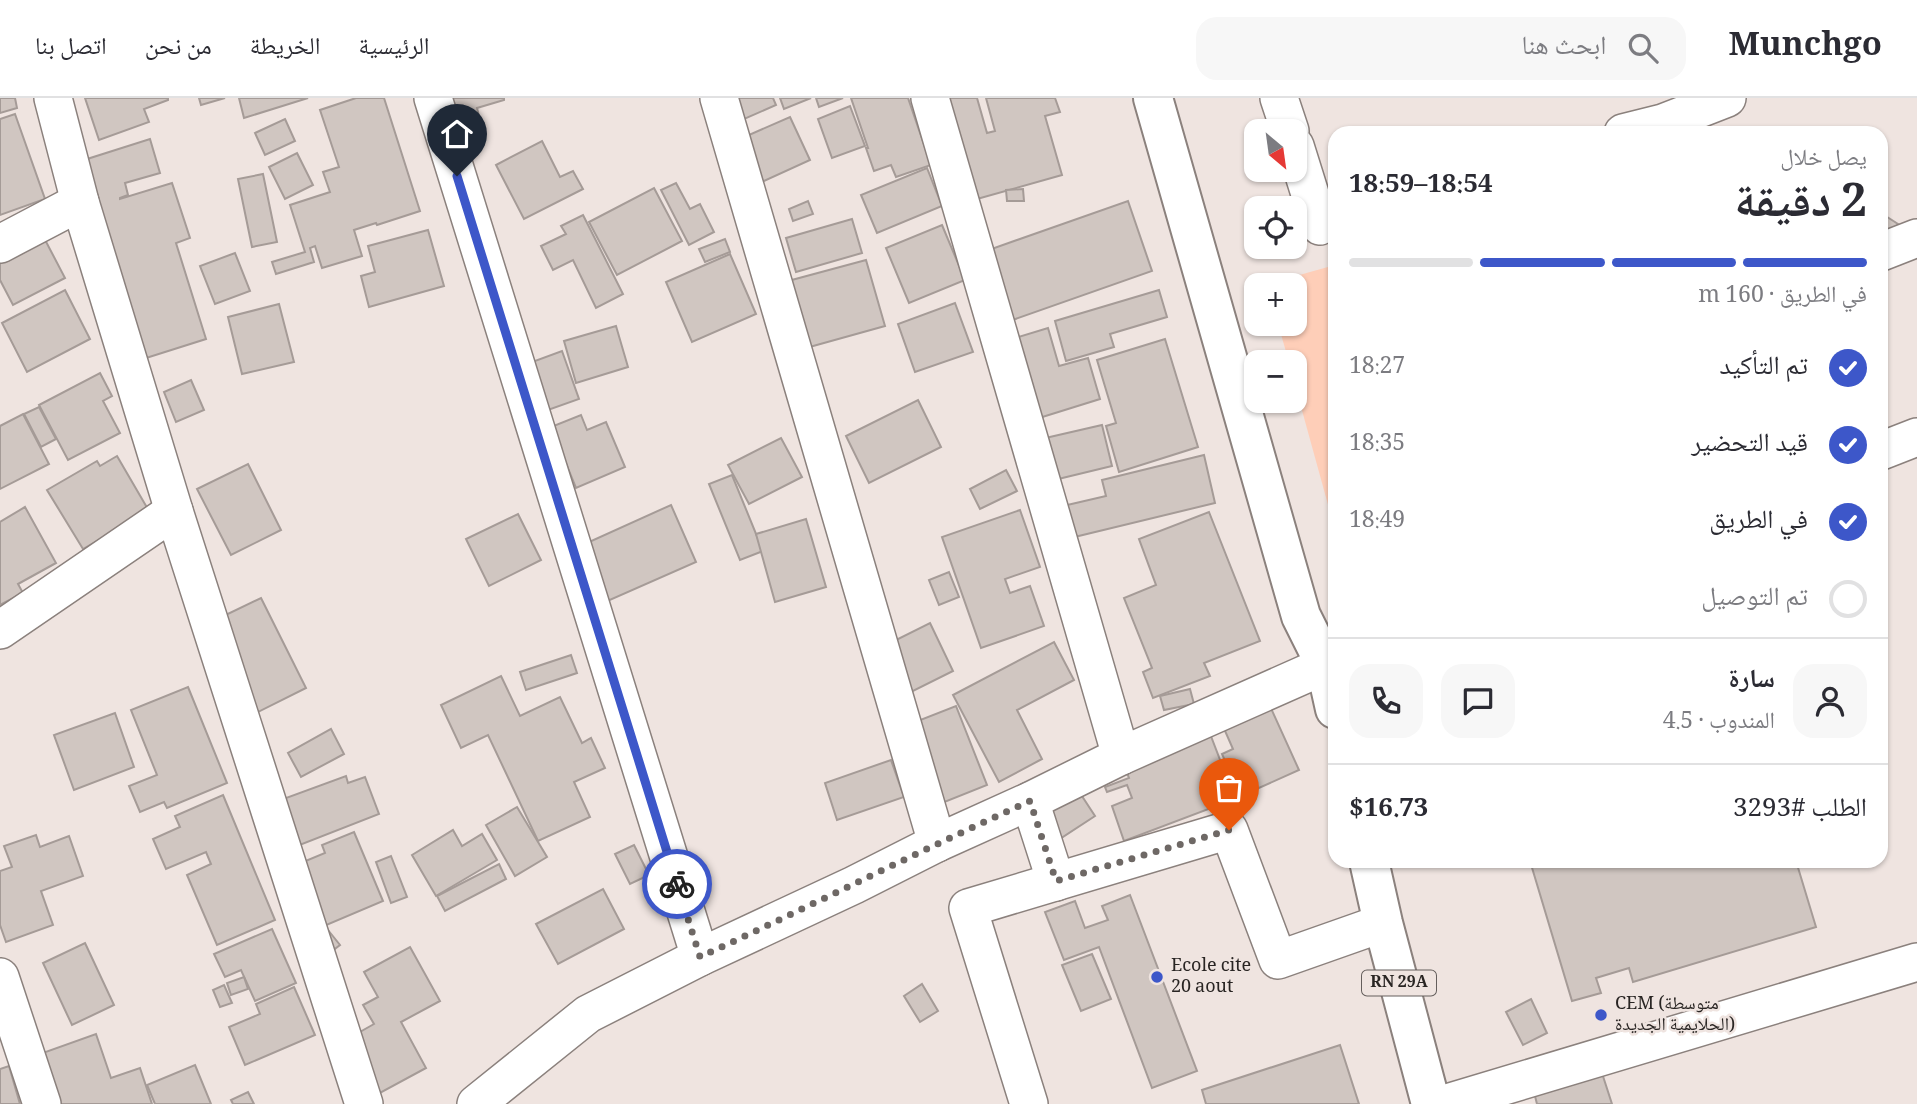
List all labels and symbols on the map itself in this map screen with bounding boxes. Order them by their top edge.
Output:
pin [427,104,487,176]
north arrow [1244,119,1307,182]
pin [1199,758,1259,830]
courier [642,849,712,919]
place label: Ecole cite 20 aout [1171,952,1251,1003]
marker: Ecole cite 20 aout [1149,969,1165,985]
road number: RN 29A [1362,970,1436,996]
place label: CEM (متوسطة الحلايمية الجديدة) [1615,990,1735,1041]
marker: CEM (متوسطة الحلايمية الجديدة) [1593,1007,1609,1023]

